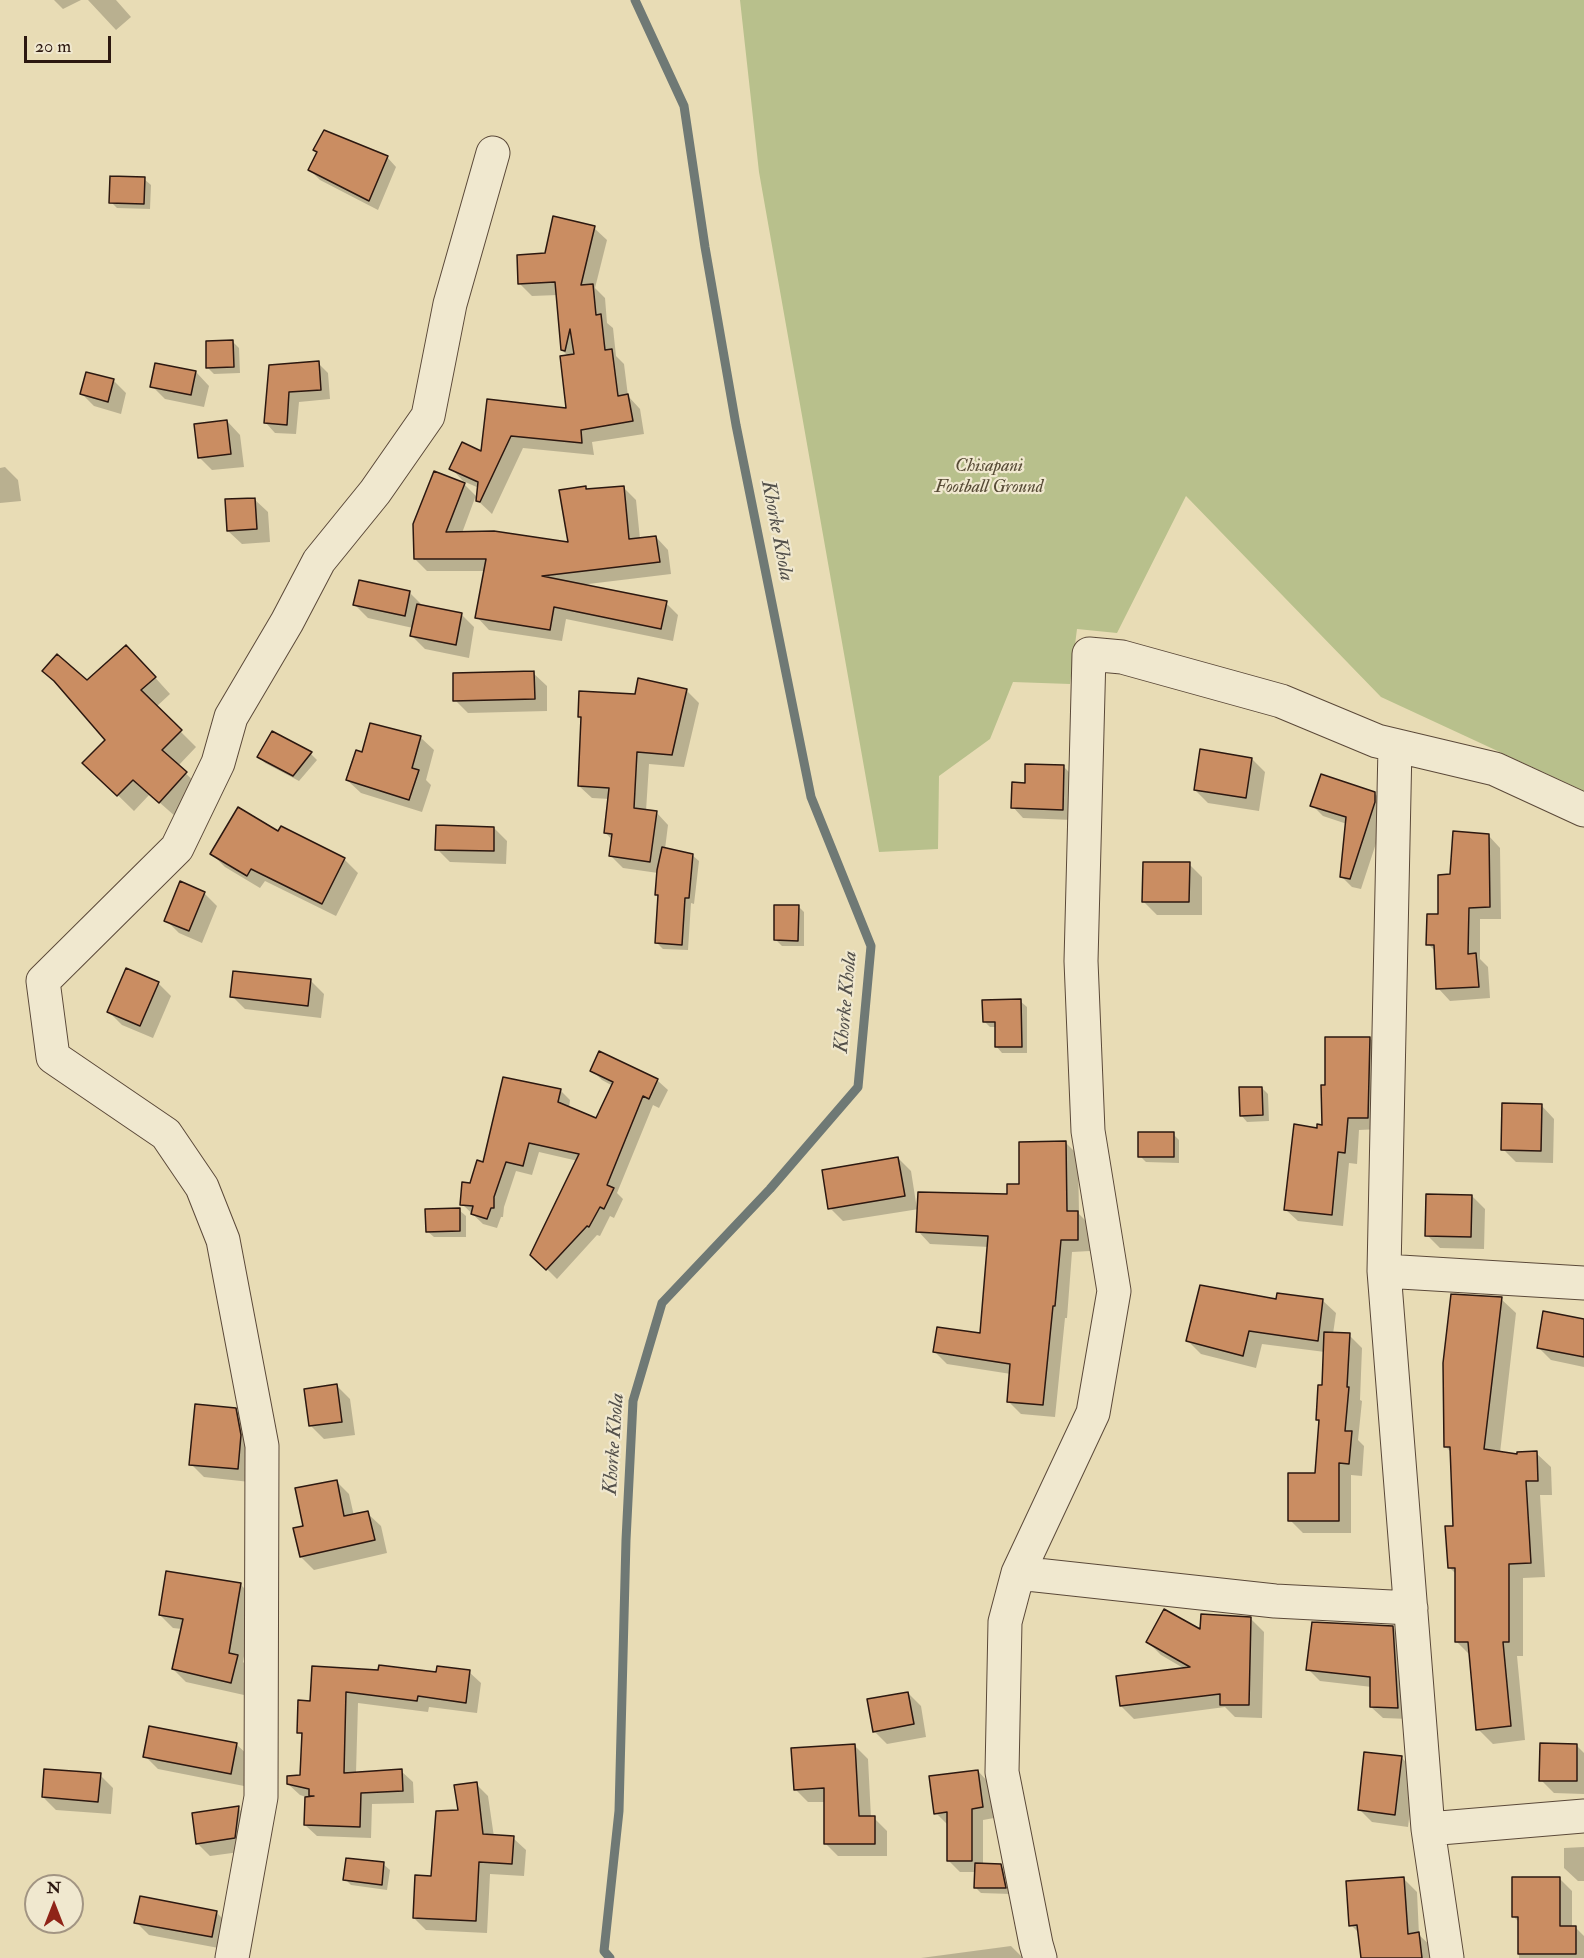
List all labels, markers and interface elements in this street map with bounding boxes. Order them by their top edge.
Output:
scale bar [27,24,114,62]
text: 20 m [35,35,71,58]
park label: Chisapani Football Ground [935,456,1043,498]
water label: Khorke Khola [754,479,798,583]
water label: Khorke Khola [831,950,863,1054]
water label: Khorke Khola [599,1392,631,1496]
north arrow [24,1874,84,1934]
text: N [47,1878,61,1898]

